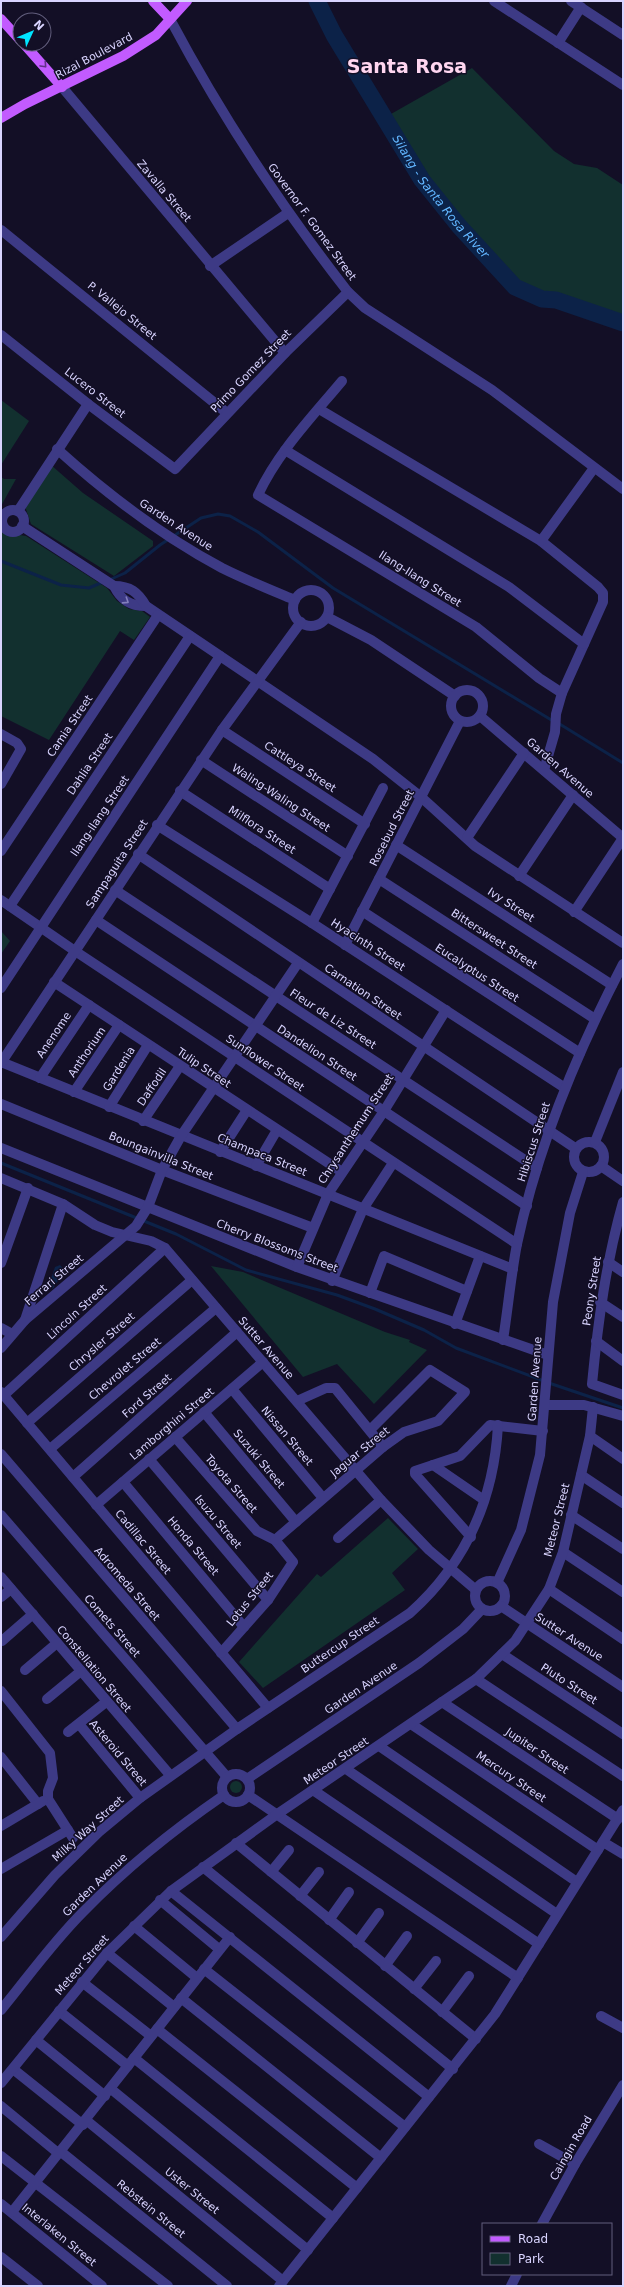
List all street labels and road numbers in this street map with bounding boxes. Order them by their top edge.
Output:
street label: Rizal Boulevard [53,30,135,82]
street label: Zavalla Street [134,157,194,225]
street label: Governor F. Gomez Street [265,161,359,284]
street label: P. Vallejo Street [85,279,160,343]
street label: Primo Gomez Street [208,326,294,415]
street label: Lucero Street [62,365,129,421]
street label: Garden Avenue [137,496,215,554]
street label: Ilang-Ilang Street [376,548,464,610]
street label: Camia Street [45,692,96,759]
street label: Dahlia Street [64,730,116,797]
street label: Garden Avenue [524,735,596,801]
street label: Cattleya Street [262,739,339,795]
street label: Waling-Waling Street [229,761,333,835]
street label: Ilang-Ilang Street [68,772,132,859]
street label: Rosebud Street [367,787,417,868]
street label: Milflora Street [226,803,299,857]
street label: Sampaguita Street [83,817,151,911]
street label: Ivy Street [485,885,537,925]
street label: Bittersweet Street [449,906,540,972]
street label: Hyacinth Street [328,916,408,974]
street label: Eucalyptus Street [433,941,522,1005]
street label: Carnation Street [322,961,405,1023]
street label: Fleur de Liz Street [287,986,379,1052]
street label: Anenome [34,1009,74,1060]
street label: Dandelion Street [275,1022,360,1084]
street label: Anthorium [65,1024,109,1080]
street label: Sunflower Street [223,1032,307,1094]
street label: Gardenia [100,1044,138,1094]
street label: Tulip Street [174,1045,234,1091]
street label: Daffodil [135,1066,169,1108]
street label: Chrysanthemum Street [316,1071,397,1186]
street label: Hibiscus Street [515,1100,553,1183]
street label: Boungainvilla Street [107,1129,216,1183]
street label: Champaca Street [215,1131,309,1179]
street label: Cherry Blossoms Street [214,1217,340,1275]
street label: Ferrari Street [22,1251,87,1308]
street label: Peony Street [580,1255,604,1327]
street label: Lincoln Street [44,1281,110,1342]
street label: Chrysler Street [67,1310,138,1374]
street label: Sutter Avenue [235,1314,297,1382]
street label: Chevrolet Street [86,1335,164,1403]
street label: Garden Avenue [526,1336,544,1422]
street label: Ford Street [120,1371,175,1421]
street label: Lamborghini Street [127,1385,217,1463]
street label: Nissan Street [258,1404,316,1469]
street label: Jaguar Street [327,1424,393,1480]
street label: Suzuki Street [231,1427,288,1492]
street label: Toyota Street [202,1452,260,1516]
street label: Meteor Street [542,1481,573,1558]
street label: Isuzu Street [192,1493,245,1552]
street label: Cadillac Street [112,1507,174,1577]
street label: Honda Street [165,1514,222,1579]
street label: Adromeda Street [91,1544,163,1624]
street label: Lotus Street [224,1568,276,1629]
street label: Comets Street [81,1592,143,1661]
street label: Sutter Avenue [533,1610,606,1664]
street label: Buttercup Street [299,1614,382,1676]
street label: Constellation Street [54,1623,134,1715]
street label: Garden Avenue [322,1659,400,1717]
street label: Pluto Street [538,1661,600,1707]
street label: Asteroid Street [87,1717,150,1789]
street label: Jupiter Street [502,1725,571,1777]
street label: Meteor Street [301,1734,372,1788]
street label: Mercury Street [474,1749,549,1806]
street label: Milky Way Street [49,1793,127,1865]
street label: Garden Avenue [60,1851,130,1919]
street label: Meteor Street [52,1932,112,1998]
street label: Caingin Road [547,2113,595,2183]
street label: Uster Street [162,2165,222,2217]
street label: Rebstein Street [114,2177,189,2241]
street label: Interlaken Street [19,2201,99,2270]

